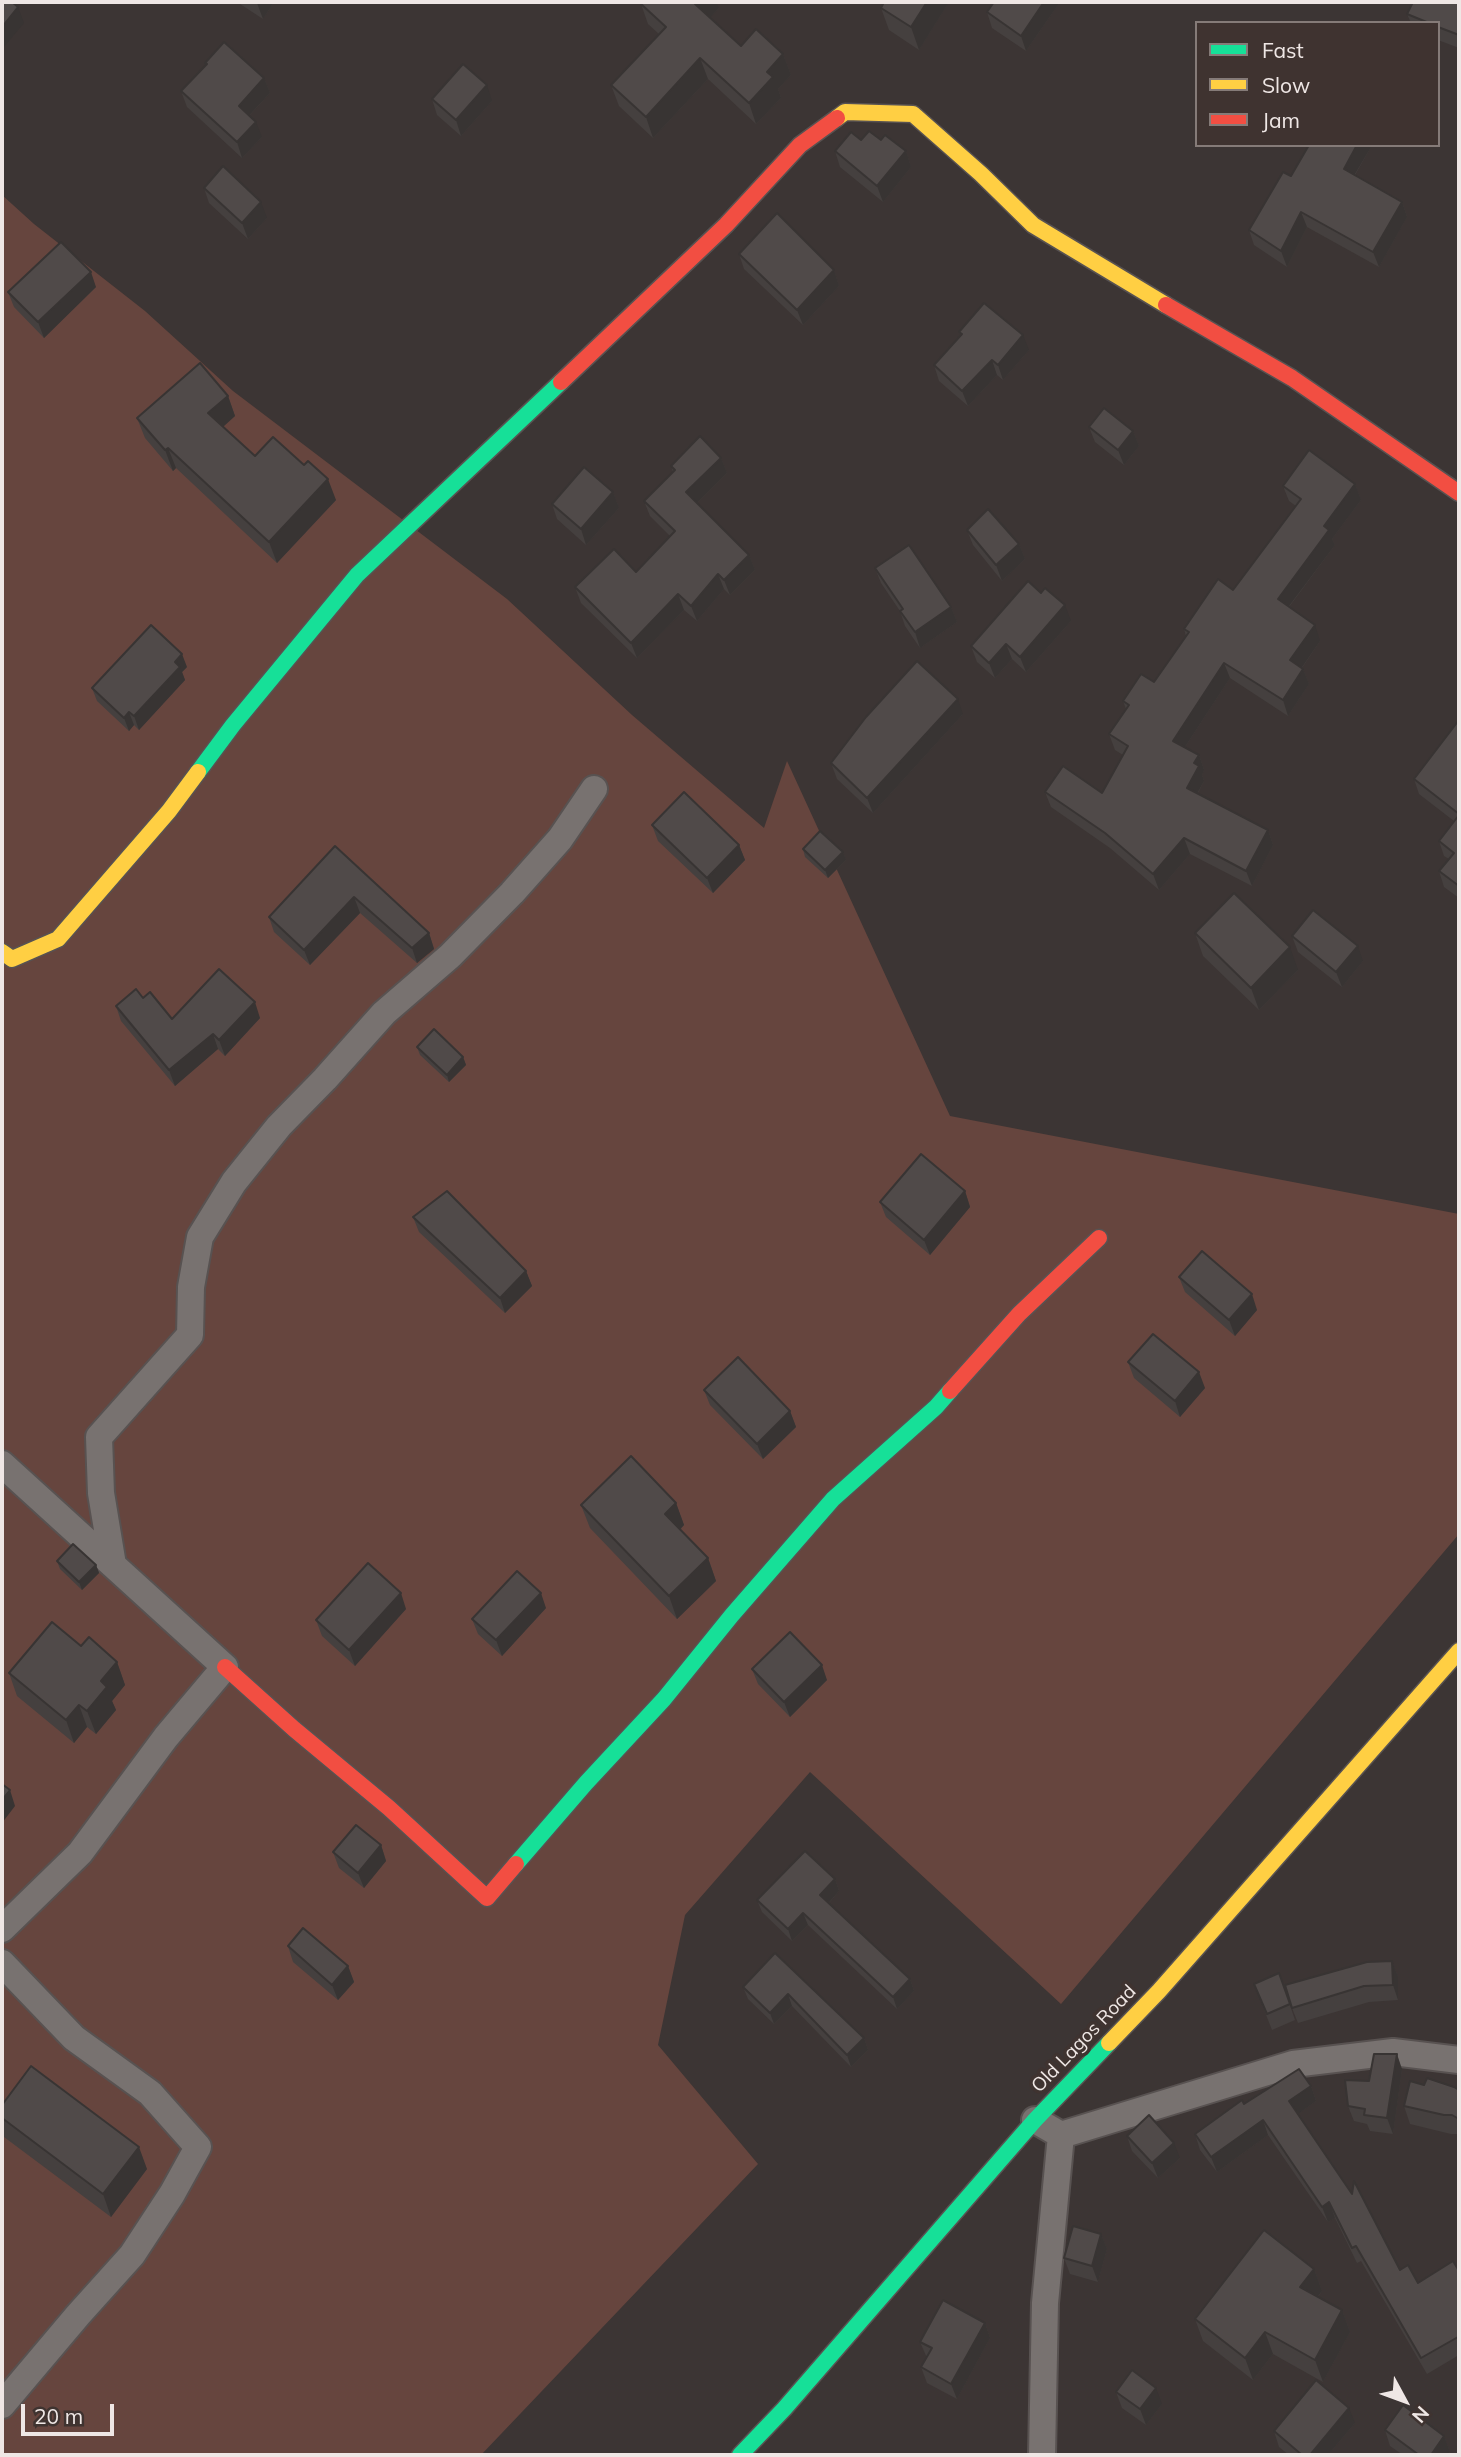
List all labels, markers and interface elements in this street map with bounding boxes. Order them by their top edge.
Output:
legend [1195,21,1440,147]
text: Fast [1262,37,1304,63]
text: Slow [1262,72,1310,98]
text: Jam [1262,107,1300,133]
street label: Old Lagos Road [1027,1981,1141,2097]
north arrow [1370,2366,1440,2436]
scale bar [24,2390,117,2434]
text: N [1407,2401,1435,2428]
text: 20 m [34,2403,83,2429]

